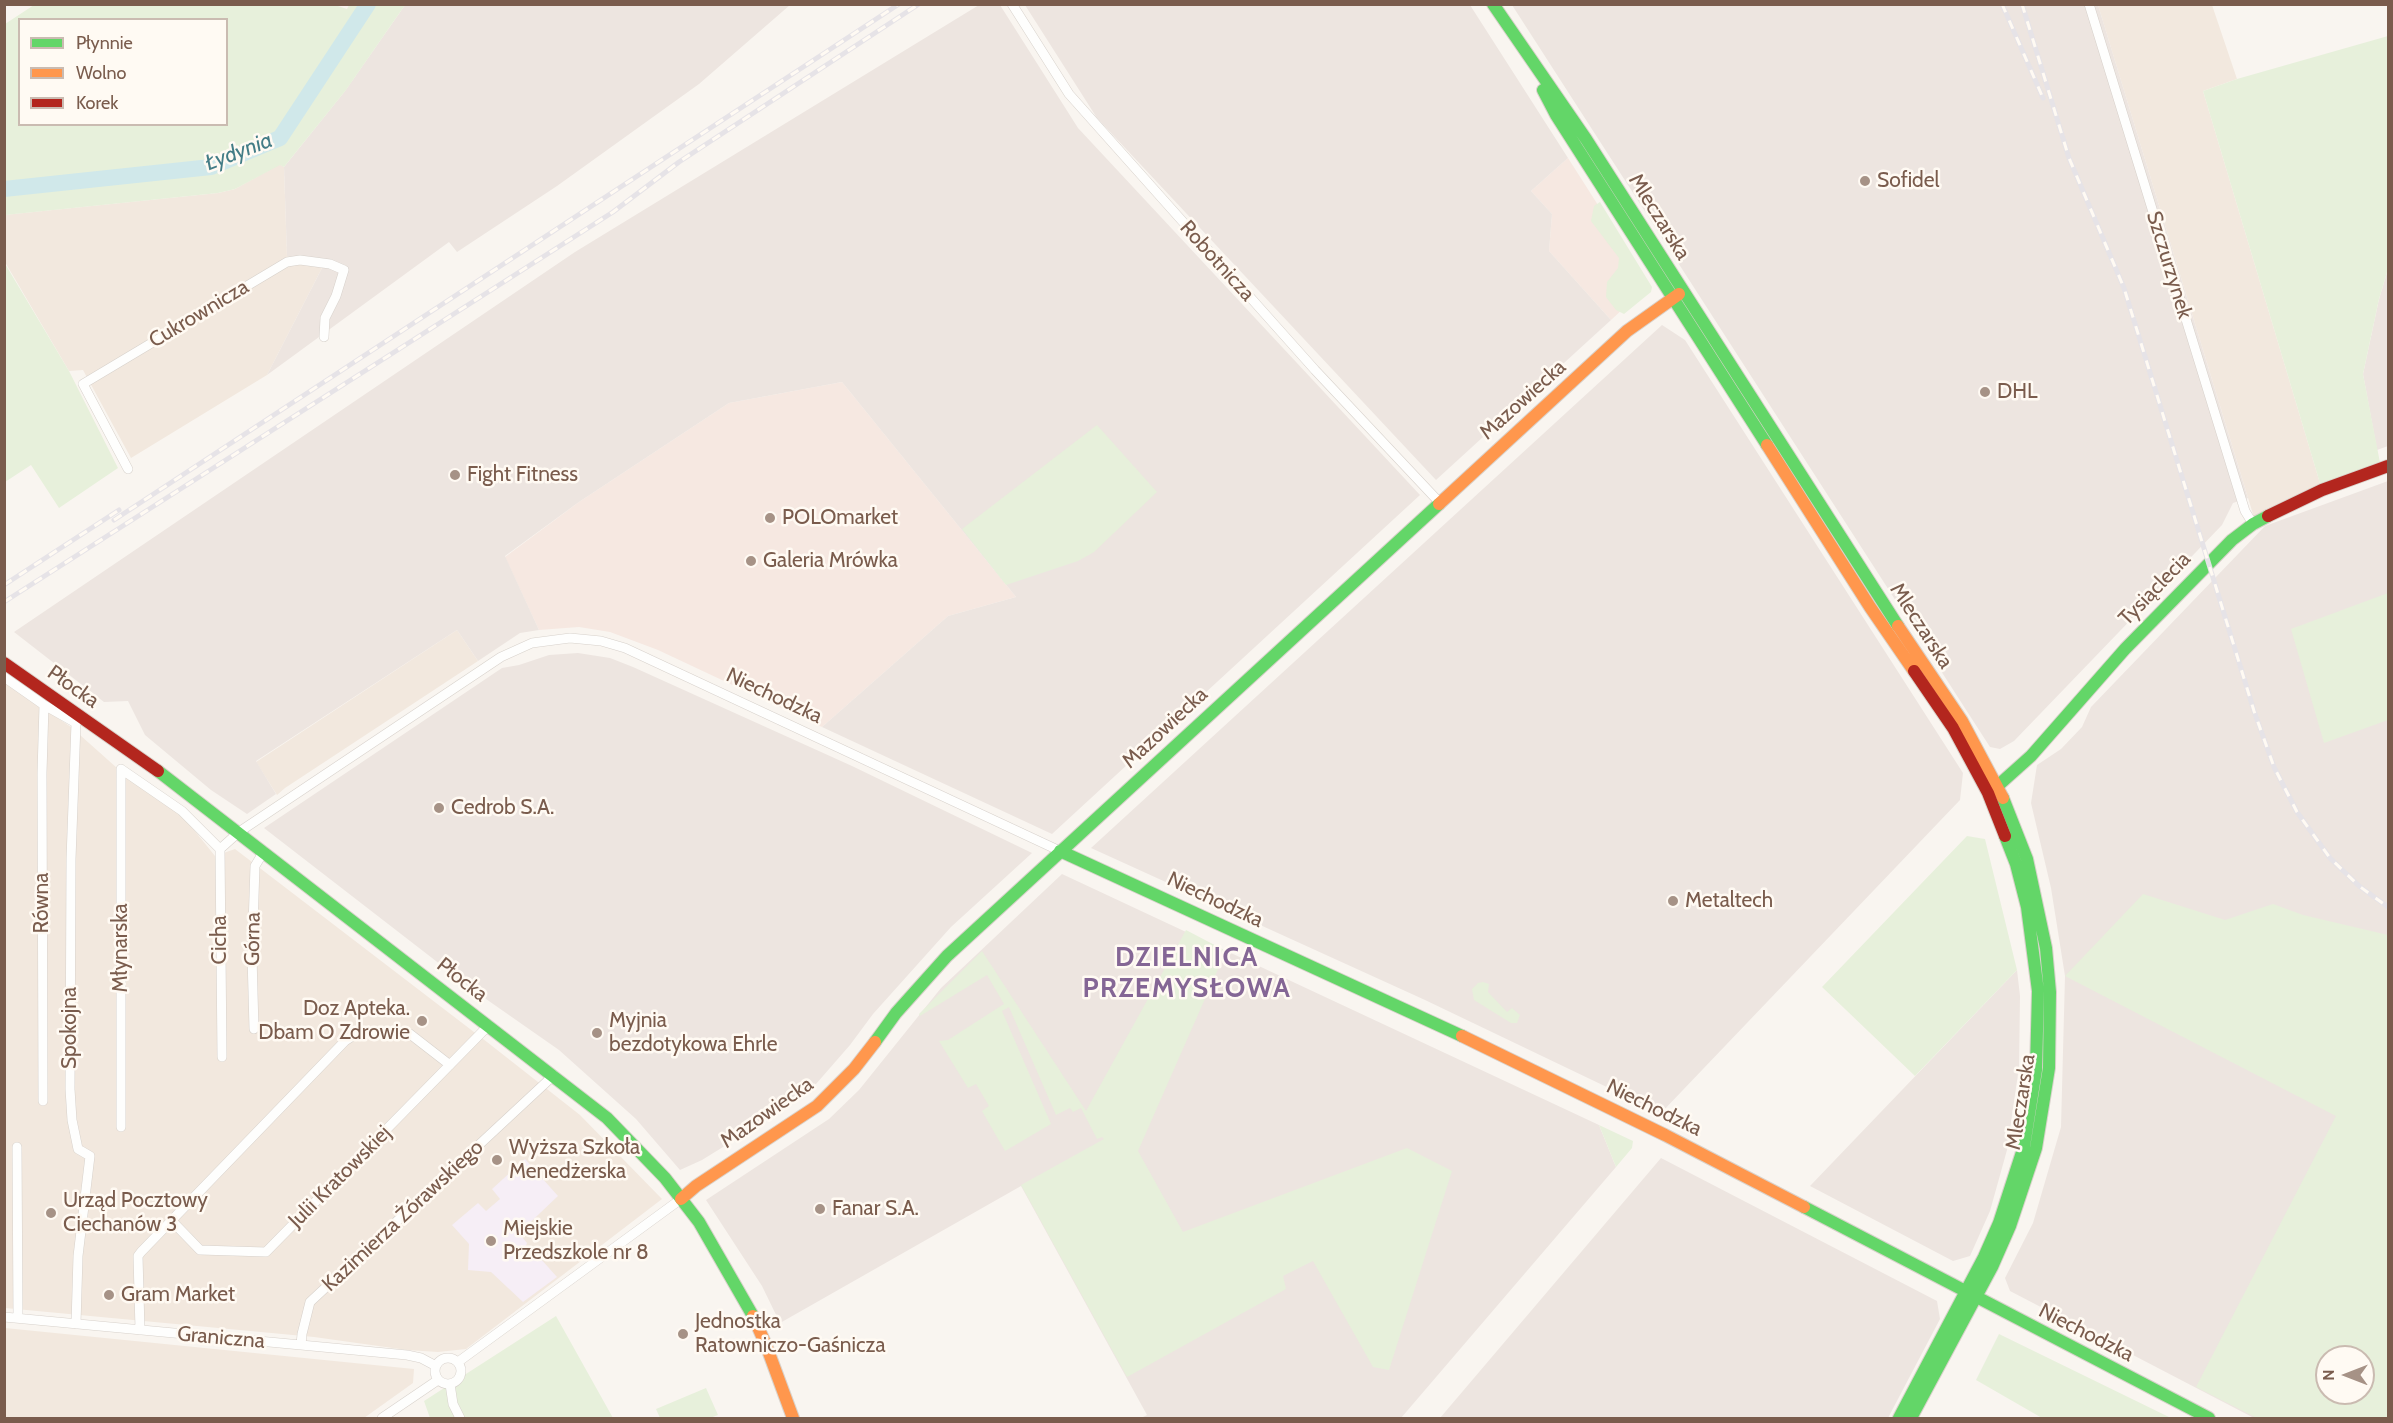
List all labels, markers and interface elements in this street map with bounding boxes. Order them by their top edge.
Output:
legend [18,18,228,126]
text: Płynnie [76,32,133,54]
text: Wolno [76,62,126,84]
text: Korek [76,92,118,114]
water label: Łydynia [202,127,276,177]
place label: Sofidel [1877,168,1939,194]
street label: Mleczarska [1623,169,1695,265]
marker: Sofidel [1858,174,1872,188]
street label: Szczurzynek [2141,208,2197,322]
street label: Robotnicza [1174,216,1260,306]
street label: Cukrownicza [145,274,253,354]
street label: Mazowiecka [1475,355,1571,445]
place label: DHL [1997,379,2038,405]
marker: DHL [1978,385,1992,399]
place label: Fight Fitness [467,462,578,488]
marker: Fight Fitness [448,468,462,482]
place label: POLOmarket [782,505,898,531]
marker: POLOmarket [763,511,777,525]
street label: Tysiąclecia [2114,547,2196,631]
place label: Galeria Mrówka [763,548,898,574]
marker: Galeria Mrówka [744,554,758,568]
street label: Mleczarska [1884,579,1958,673]
street label: Płocka [42,660,104,714]
street label: Niechodzka [722,663,826,729]
street label: Mazowiecka [1117,682,1213,774]
place label: Cedrob S.A. [451,795,554,821]
marker: Cedrob S.A. [432,801,446,815]
street label: Niechodzka [1163,867,1267,933]
street label: Równa [29,873,55,933]
place label: Metaltech [1685,888,1773,914]
marker: Metaltech [1666,894,1680,908]
street label: Młynarska [108,903,134,993]
street label: Górna [240,912,266,966]
street label: Cicha [207,915,233,965]
district label: DZIELNICA PRZEMYSŁOWA [1083,942,1291,1005]
street label: Płocka [432,952,492,1008]
street label: Spokojna [57,987,83,1069]
place label: Doz Apteka. Dbam O Zdrowie [258,996,410,1046]
place label: Myjnia bezdotykowa Ehrle [609,1008,777,1058]
marker: Doz Apteka. Dbam O Zdrowie [415,1014,429,1028]
marker: Myjnia bezdotykowa Ehrle [590,1026,604,1040]
street label: Mleczarska [2001,1052,2041,1152]
street label: Mazowiecka [716,1072,818,1154]
street label: Niechodzka [1602,1074,1706,1142]
street label: Julii Kratowskiej [284,1121,396,1233]
street label: Kazimierza Żórawskiego [317,1135,489,1297]
place label: Wyższa Szkoła Menedżerska [509,1135,640,1185]
marker: Wyższa Szkoła Menedżerska [490,1153,504,1167]
place label: Urząd Pocztowy Ciechanów 3 [63,1188,208,1238]
place label: Fanar S.A. [832,1196,919,1222]
marker: Fanar S.A. [813,1202,827,1216]
marker: Urząd Pocztowy Ciechanów 3 [44,1206,58,1220]
place label: Miejskie Przedszkole nr 8 [503,1216,649,1266]
marker: Miejskie Przedszkole nr 8 [484,1234,498,1248]
place label: Gram Market [121,1282,235,1308]
marker: Gram Market [102,1288,116,1302]
street label: Niechodzka [2034,1298,2138,1368]
place label: Jednostka Ratowniczo-Gaśnicza [695,1309,886,1359]
street label: Graniczna [176,1322,266,1354]
marker: Jednostka Ratowniczo-Gaśnicza [676,1327,690,1341]
north arrow [2315,1345,2375,1405]
text: N [2319,1369,2338,1381]

